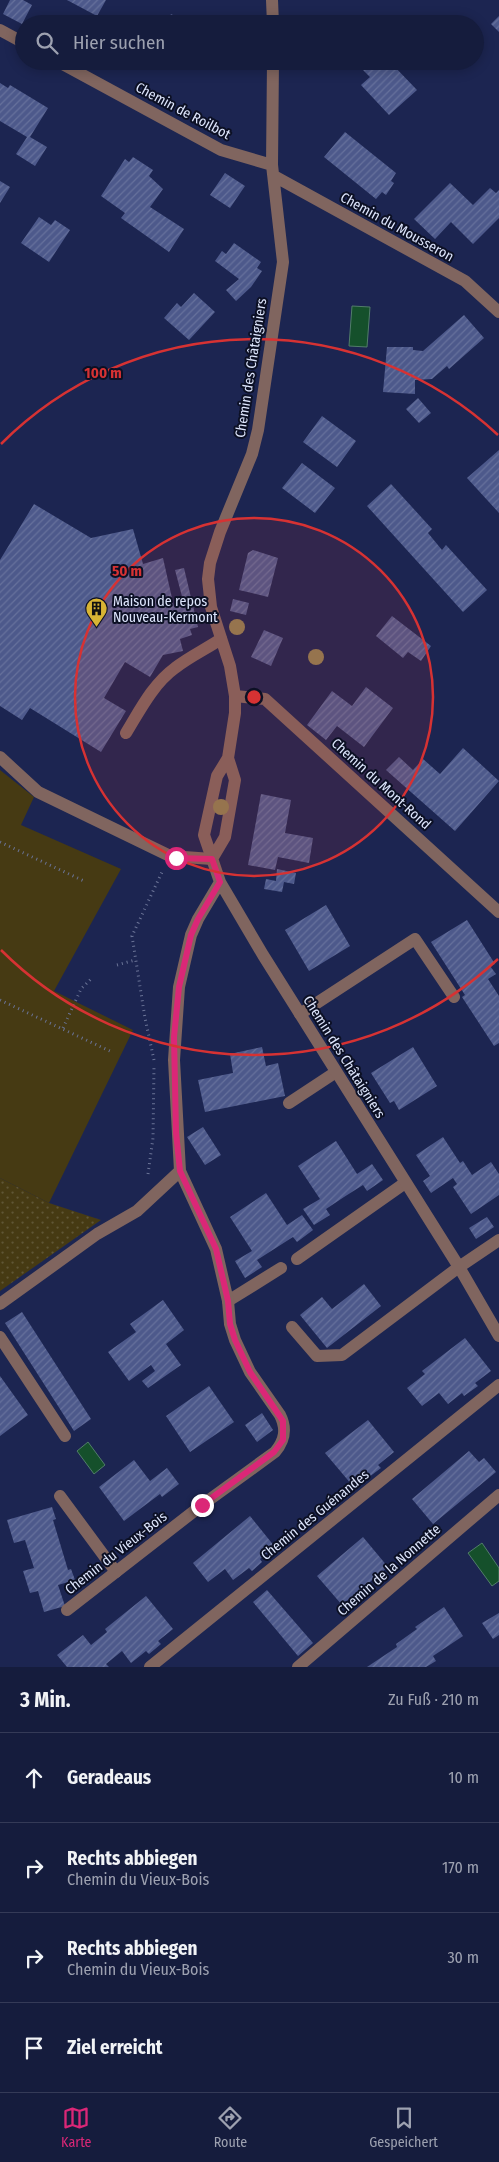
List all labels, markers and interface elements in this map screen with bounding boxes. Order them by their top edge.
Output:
search box [15,15,484,70]
icon: search [33,29,61,57]
text: Hier suchen [73,31,165,54]
street label: Chemin de Roilbot [133,79,234,143]
street label: Chemin du Mousseron [337,189,457,265]
street label: Chemin des Châtaigniers [232,297,270,439]
text: 100 m [84,364,122,382]
text: 50 m [112,562,142,580]
place label: Maison de repos Nouveau-Kermont [113,593,218,626]
building icon: Maison de repos Nouveau-Kermont [85,597,109,628]
centre of rings [245,688,263,706]
street label: Chemin du Mont-Rond [328,735,434,833]
route start [165,847,188,870]
street label: Chemin des Châtaigniers [299,993,389,1121]
street label: Chemin des Guénandes [258,1466,373,1564]
route end [191,1494,214,1517]
street label: Chemin du Vieux-Bois [62,1508,170,1598]
street label: Chemin de la Nonnette [334,1521,444,1619]
text: 3 Min. [20,1687,71,1713]
text: Zu Fuß · 210 m [388,1690,479,1709]
icon: ahead [20,1764,48,1792]
text: Geradeaus [67,1766,151,1789]
text: 10 m [448,1768,479,1787]
text: Rechts abbiegen [67,1847,197,1870]
icon: right [20,1854,48,1882]
text: 170 m [442,1858,479,1877]
text: Chemin du Vieux-Bois [67,1870,209,1889]
text: Rechts abbiegen [67,1937,197,1960]
icon: right [20,1944,48,1972]
text: 30 m [447,1948,479,1967]
text: Chemin du Vieux-Bois [67,1960,209,1979]
icon: arrive [20,2034,48,2062]
text: Ziel erreicht [67,2036,163,2059]
tab: Karte [61,2104,91,2151]
tab: Route [214,2104,247,2151]
tab: Gespeichert [369,2104,438,2151]

